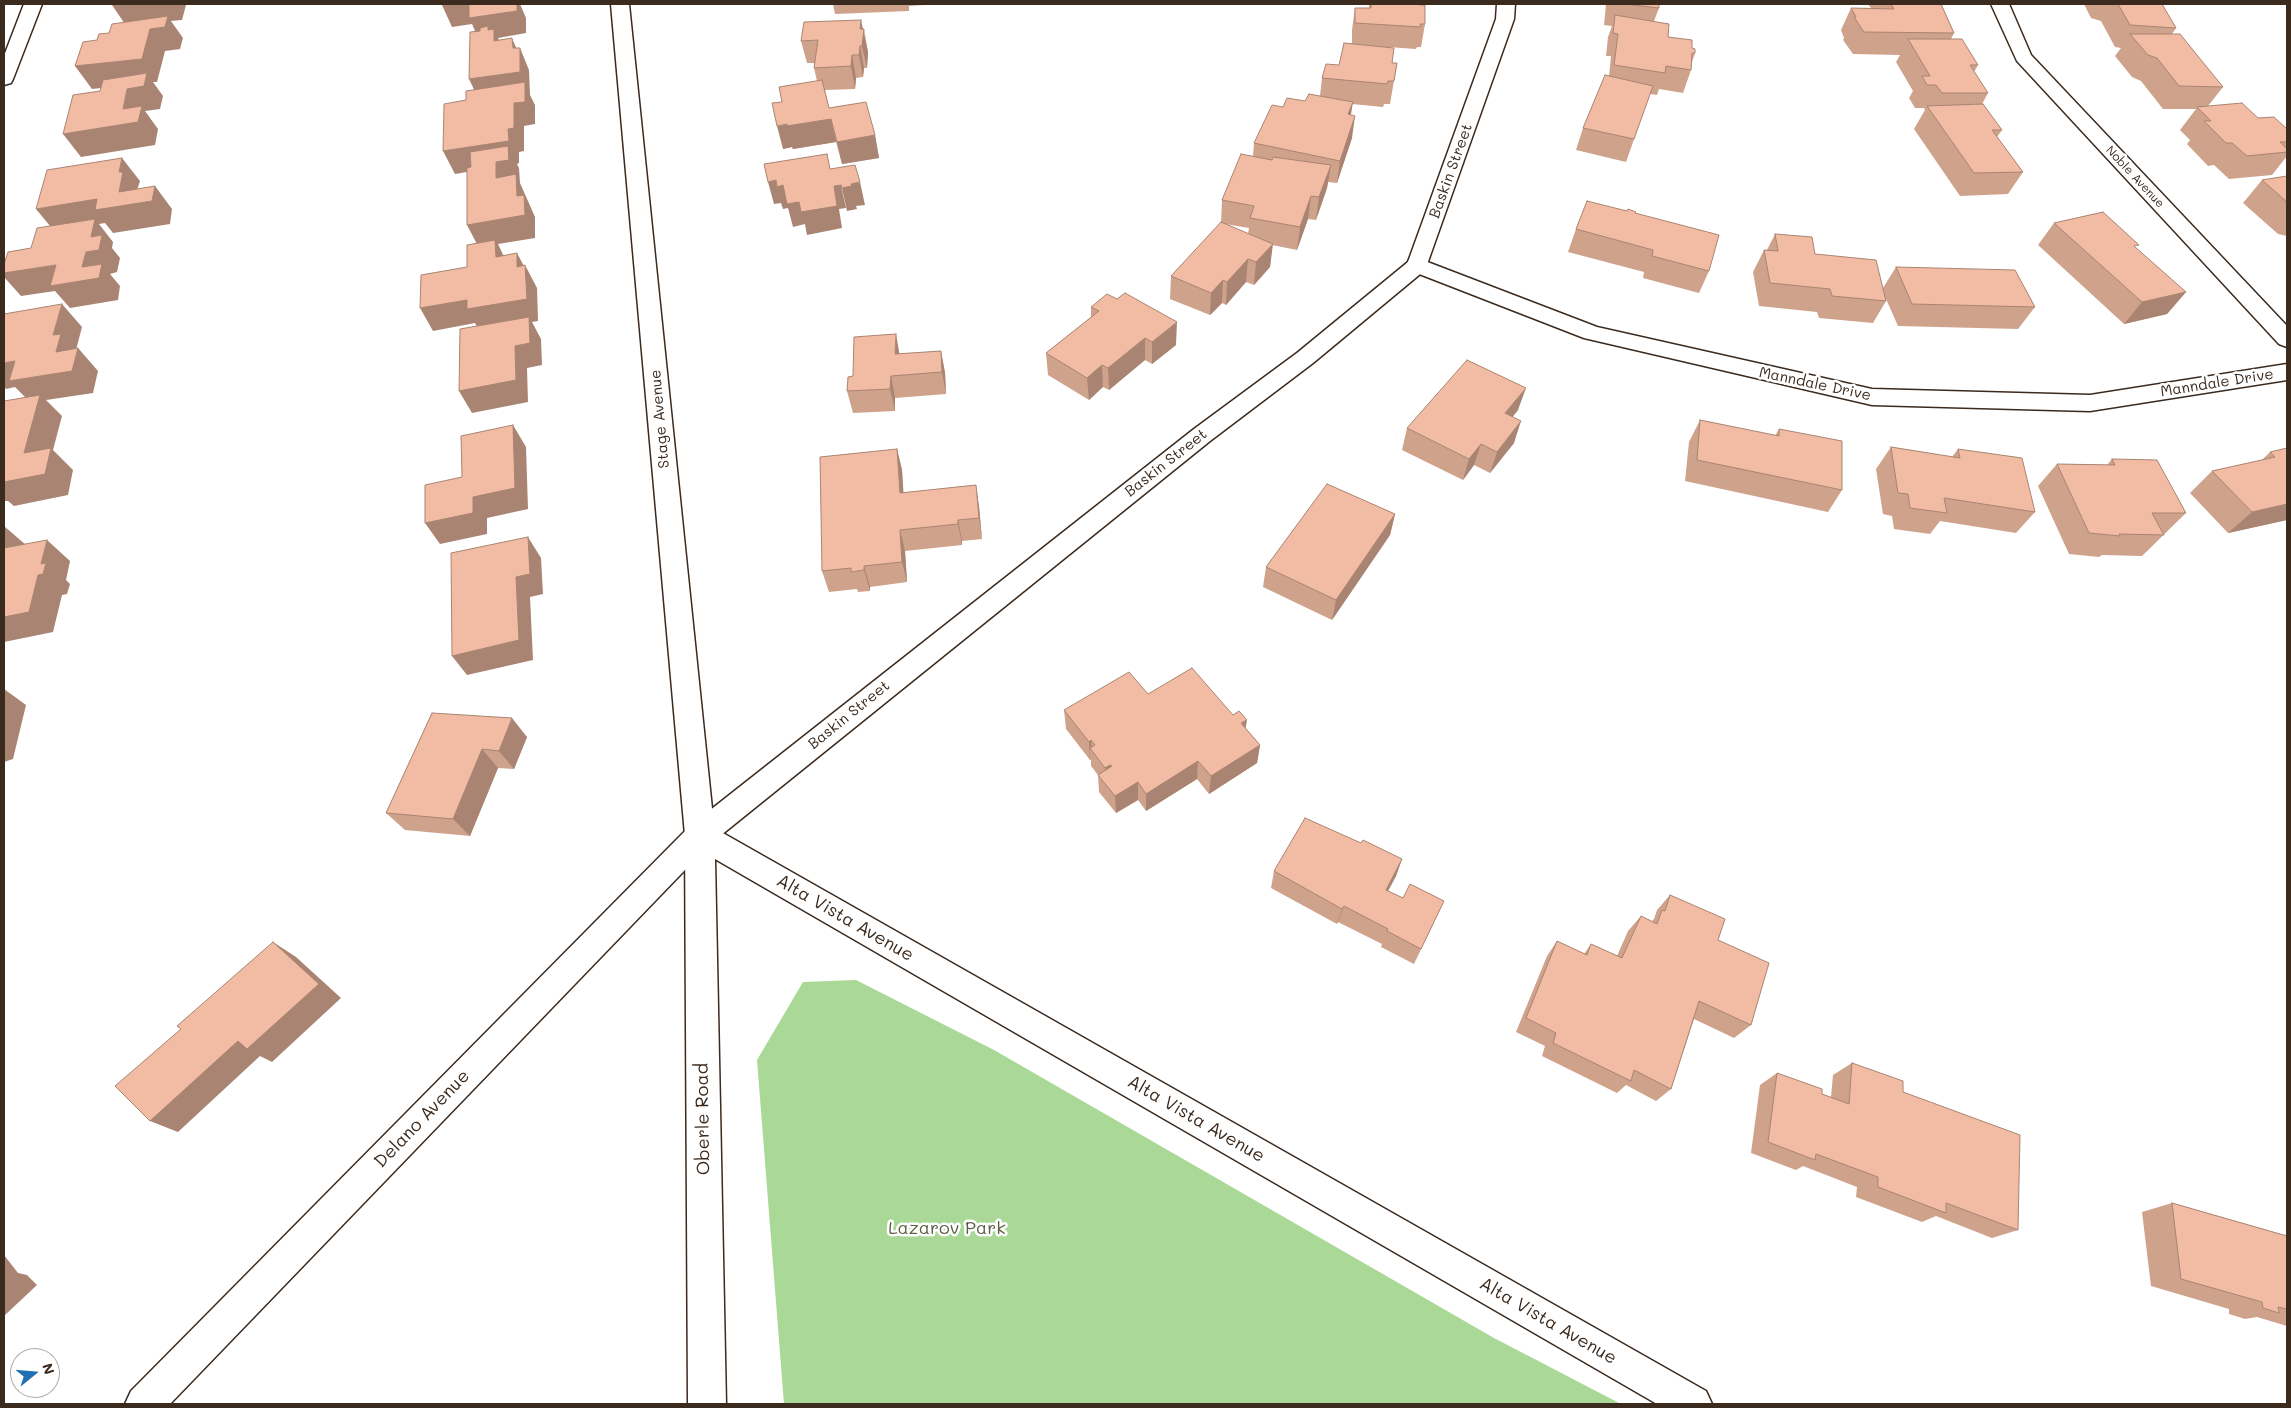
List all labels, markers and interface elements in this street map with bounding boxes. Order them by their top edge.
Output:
street label: Baskin Street [1426,121,1476,221]
street label: Noble Avenue [2103,143,2167,211]
street label: Manndale Drive [1757,363,1873,405]
street label: Manndale Drive [2159,365,2275,401]
street label: Stage Avenue [647,369,673,469]
street label: Baskin Street [1121,425,1211,501]
street label: Baskin Street [805,677,893,753]
street label: Alta Vista Avenue [773,870,917,966]
street label: Oberle Road [691,1063,715,1175]
street label: Delano Avenue [370,1065,474,1173]
street label: Alta Vista Avenue [1124,1071,1268,1167]
park label: Lazarov Park [888,1217,1006,1239]
street label: Alta Vista Avenue [1476,1273,1620,1369]
north arrow [10,1348,60,1398]
text: N [38,1361,60,1377]

